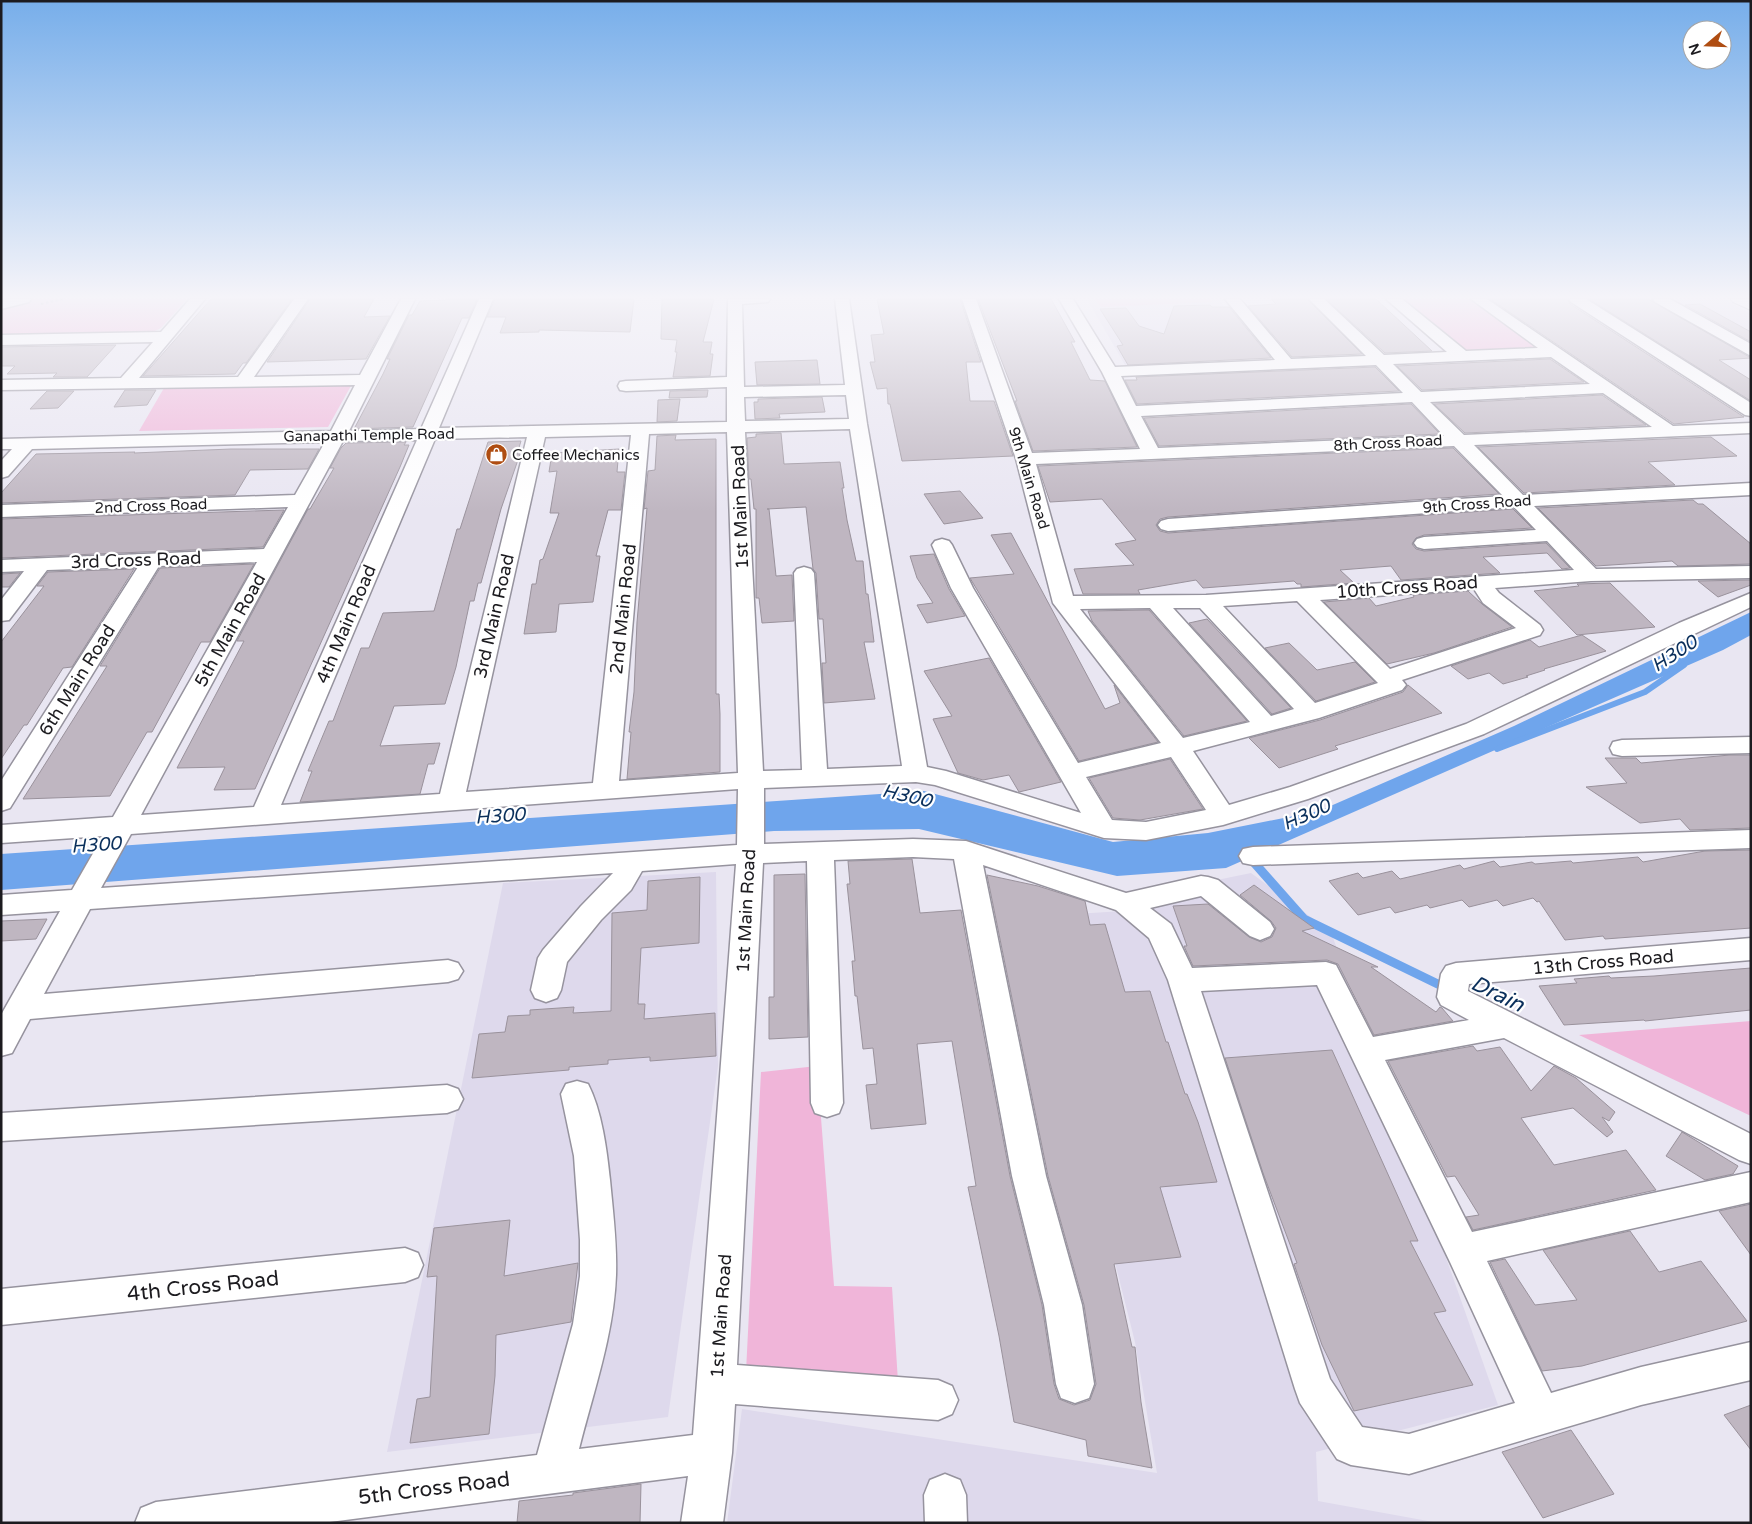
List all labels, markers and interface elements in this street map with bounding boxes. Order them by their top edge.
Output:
north arrow [1682,20,1732,70]
text: N [1685,41,1705,57]
street label: Ganapathi Temple Road [283,425,455,445]
street label: 9th Main Road [1005,425,1053,531]
street label: 8th Cross Road [1333,431,1443,455]
shop icon: Coffee Mechanics [484,443,508,467]
street label: 1st Main Road [727,445,753,569]
place label: Coffee Mechanics [512,446,640,464]
street label: 9th Cross Road [1422,491,1532,517]
street label: 2nd Cross Road [94,495,208,517]
street label: 2nd Main Road [605,543,641,675]
street label: 3rd Cross Road [70,547,202,573]
street label: 3rd Main Road [469,552,519,680]
street label: 4th Main Road [311,561,381,687]
street label: 5th Main Road [190,569,270,691]
street label: 10th Cross Road [1335,571,1479,603]
street label: 6th Main Road [34,620,120,740]
water label: H300 [1648,630,1703,677]
water label: H300 [880,780,936,813]
water label: H300 [1279,794,1336,835]
water label: H300 [474,803,528,829]
water label: H300 [70,832,124,858]
street label: 1st Main Road [732,848,760,974]
street label: 13th Cross Road [1531,945,1675,979]
water label: Drain [1467,970,1529,1018]
street label: 1st Main Road [706,1253,736,1379]
street label: 4th Cross Road [126,1266,280,1307]
street label: 5th Cross Road [357,1467,511,1510]

